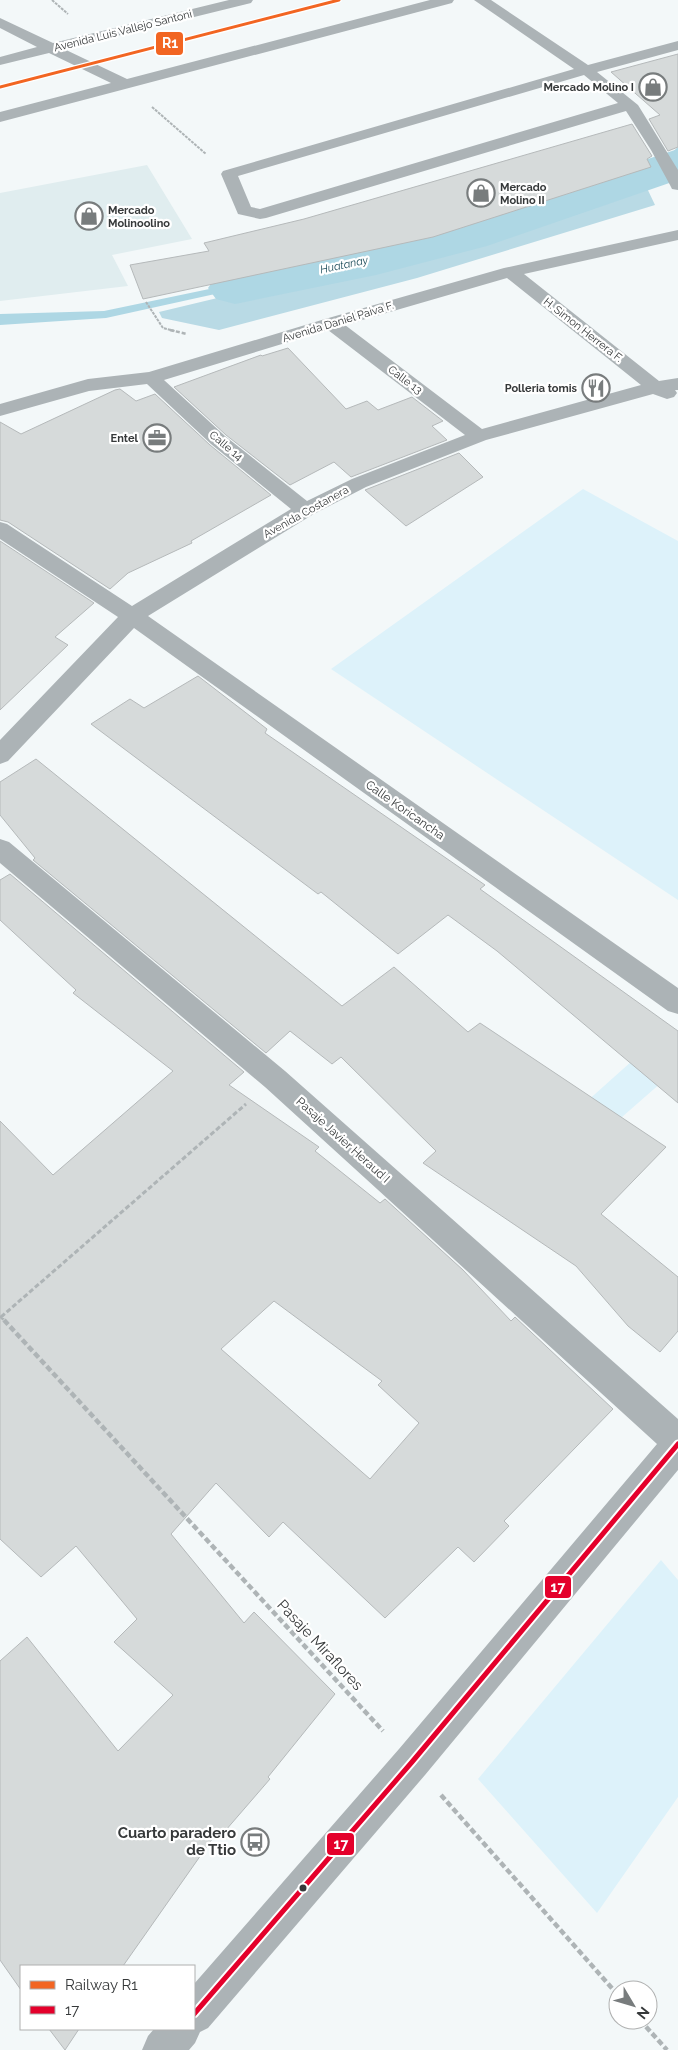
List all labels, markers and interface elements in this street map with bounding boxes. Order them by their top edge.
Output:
street label: Avenida Luis Vallejo Santoni [53,8,193,54]
line badge: R1 [155,31,184,56]
text: R1 [162,35,178,51]
shop icon: Mercado Molino I [638,72,668,102]
place label: Mercado Molino I [543,81,634,94]
shop icon: Mercado Molino II [466,178,496,208]
place label: Mercado Molino II [500,181,547,207]
shop icon: Mercado Molinoolino [74,201,104,231]
place label: Mercado Molinoolino [108,204,170,230]
water label: Huatanay [319,253,370,276]
street label: H. Simon Herrera F. [541,295,625,365]
street label: Avenida Daniel Paiva F. [281,299,395,345]
street label: Calle 13 [385,363,425,397]
restaurant icon: Polleria tomis [581,373,611,403]
place label: Polleria tomis [505,382,578,395]
office icon: Entel [142,423,172,453]
street label: Calle 14 [207,428,245,464]
place label: Entel [111,432,138,445]
street label: Avenida Costanera [261,483,351,541]
street label: Calle Koricancha [363,778,447,842]
street label: Pasaje Javier Heraud I [293,1094,393,1186]
line badge: 17 [544,1575,572,1599]
text: 17 [551,1579,566,1595]
street label: Pasaje Miraflores [273,1596,367,1694]
place label: Cuarto paradero de Ttio [118,1824,236,1859]
bus stop icon: Cuarto paradero de Ttio [240,1827,270,1857]
line badge: 17 [326,1832,355,1856]
text: 17 [334,1836,349,1852]
unlabelled marker [298,1883,308,1893]
legend [20,1965,195,2030]
text: Railway R1 [65,1976,138,1994]
north arrow [608,1980,658,2030]
text: 17 [65,2001,79,2019]
text: N [634,2004,653,2022]

